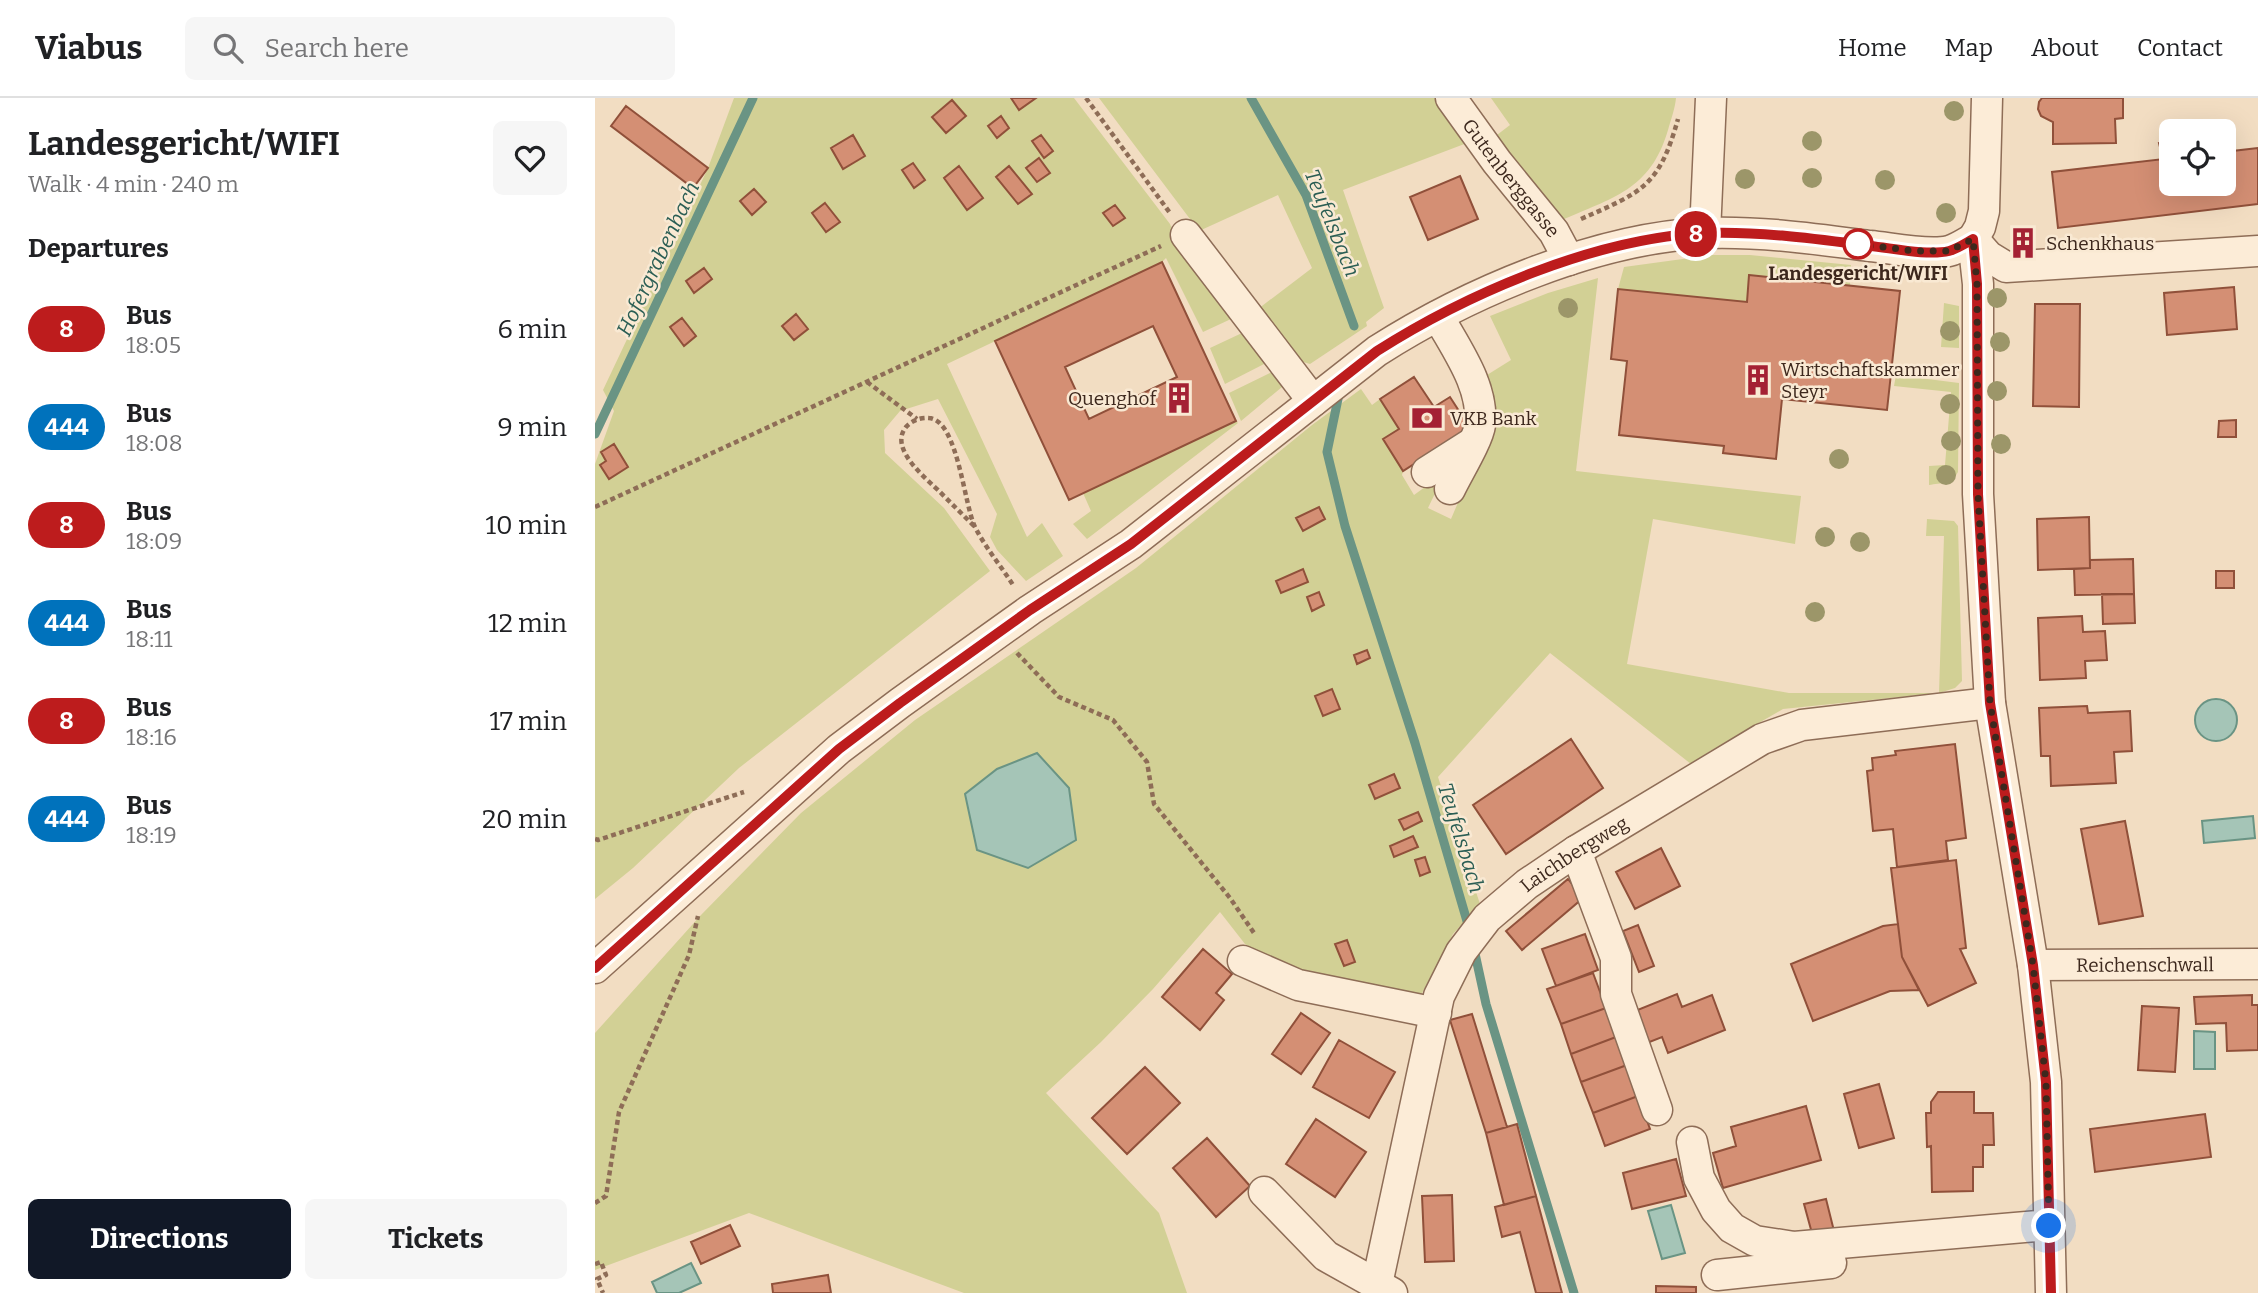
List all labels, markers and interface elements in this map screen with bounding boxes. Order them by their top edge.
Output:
search box [185,17,675,80]
text: Viabus [35,28,143,68]
icon: search [209,29,247,67]
text: Search here [265,33,409,64]
text: Home [1838,34,1907,62]
text: Map [1945,34,1993,62]
text: About [2031,34,2099,62]
text: Contact [2137,34,2223,62]
street label: Gutenberggasse [1458,114,1564,242]
map controls [2159,119,2236,196]
button: locate [2159,119,2236,196]
button: heart [493,121,567,195]
text: Landesgericht/WIFI [28,124,340,164]
water label: Teufelsbach [1299,165,1365,281]
text: Walk · 4 min · 240 m [28,170,239,198]
water label: Hofergrabenbach [611,178,705,340]
line badge: 8 [1673,211,1719,257]
text: 8 [1689,220,1703,248]
building icon: Schenkhaus [2006,226,2040,260]
marker: Landesgericht/WIFI [1843,229,1873,259]
place label: Schenkhaus [2046,232,2154,255]
text: Departures [28,233,169,264]
place label: Landesgericht/WIFI [1768,262,1948,285]
text: Bus [126,300,172,331]
text: 6 min [498,314,567,345]
text: 8 [59,315,74,343]
text: 18:05 [126,331,181,359]
place label: Wirtschaftskammer Steyr [1781,358,1960,403]
building icon: Wirtschaftskammer Steyr [1741,363,1775,397]
building icon: Quenghof [1162,381,1196,415]
place label: Quenghof [1068,387,1157,410]
text: Bus [126,398,172,429]
bank icon: VKB Bank [1410,401,1444,435]
place label: VKB Bank [1450,407,1537,430]
text: 9 min [498,412,567,443]
text: 444 [44,413,89,441]
text: 18:08 [126,429,183,457]
text: Bus [126,496,172,527]
text: 10 min [486,510,567,541]
text: 8 [59,511,74,539]
text: 18:09 [126,527,182,555]
text: Bus [126,594,172,625]
text: 12 min [488,608,567,639]
text: 444 [44,609,89,637]
text: 18:11 [126,625,173,653]
text: Bus [126,692,172,723]
text: 17 min [489,706,567,737]
text: 8 [59,707,74,735]
text: 18:16 [126,723,177,751]
water label: Teufelsbach [1432,780,1490,896]
text: Bus [126,790,172,821]
text: 20 min [482,804,567,835]
text: 444 [44,805,89,833]
street label: Laichbergweg [1515,811,1633,897]
text: 18:19 [126,821,177,849]
street label: Reichenschwall [2076,953,2214,977]
button: Directions [28,1199,291,1279]
button: Tickets [305,1199,567,1279]
your location [2031,1208,2066,1243]

